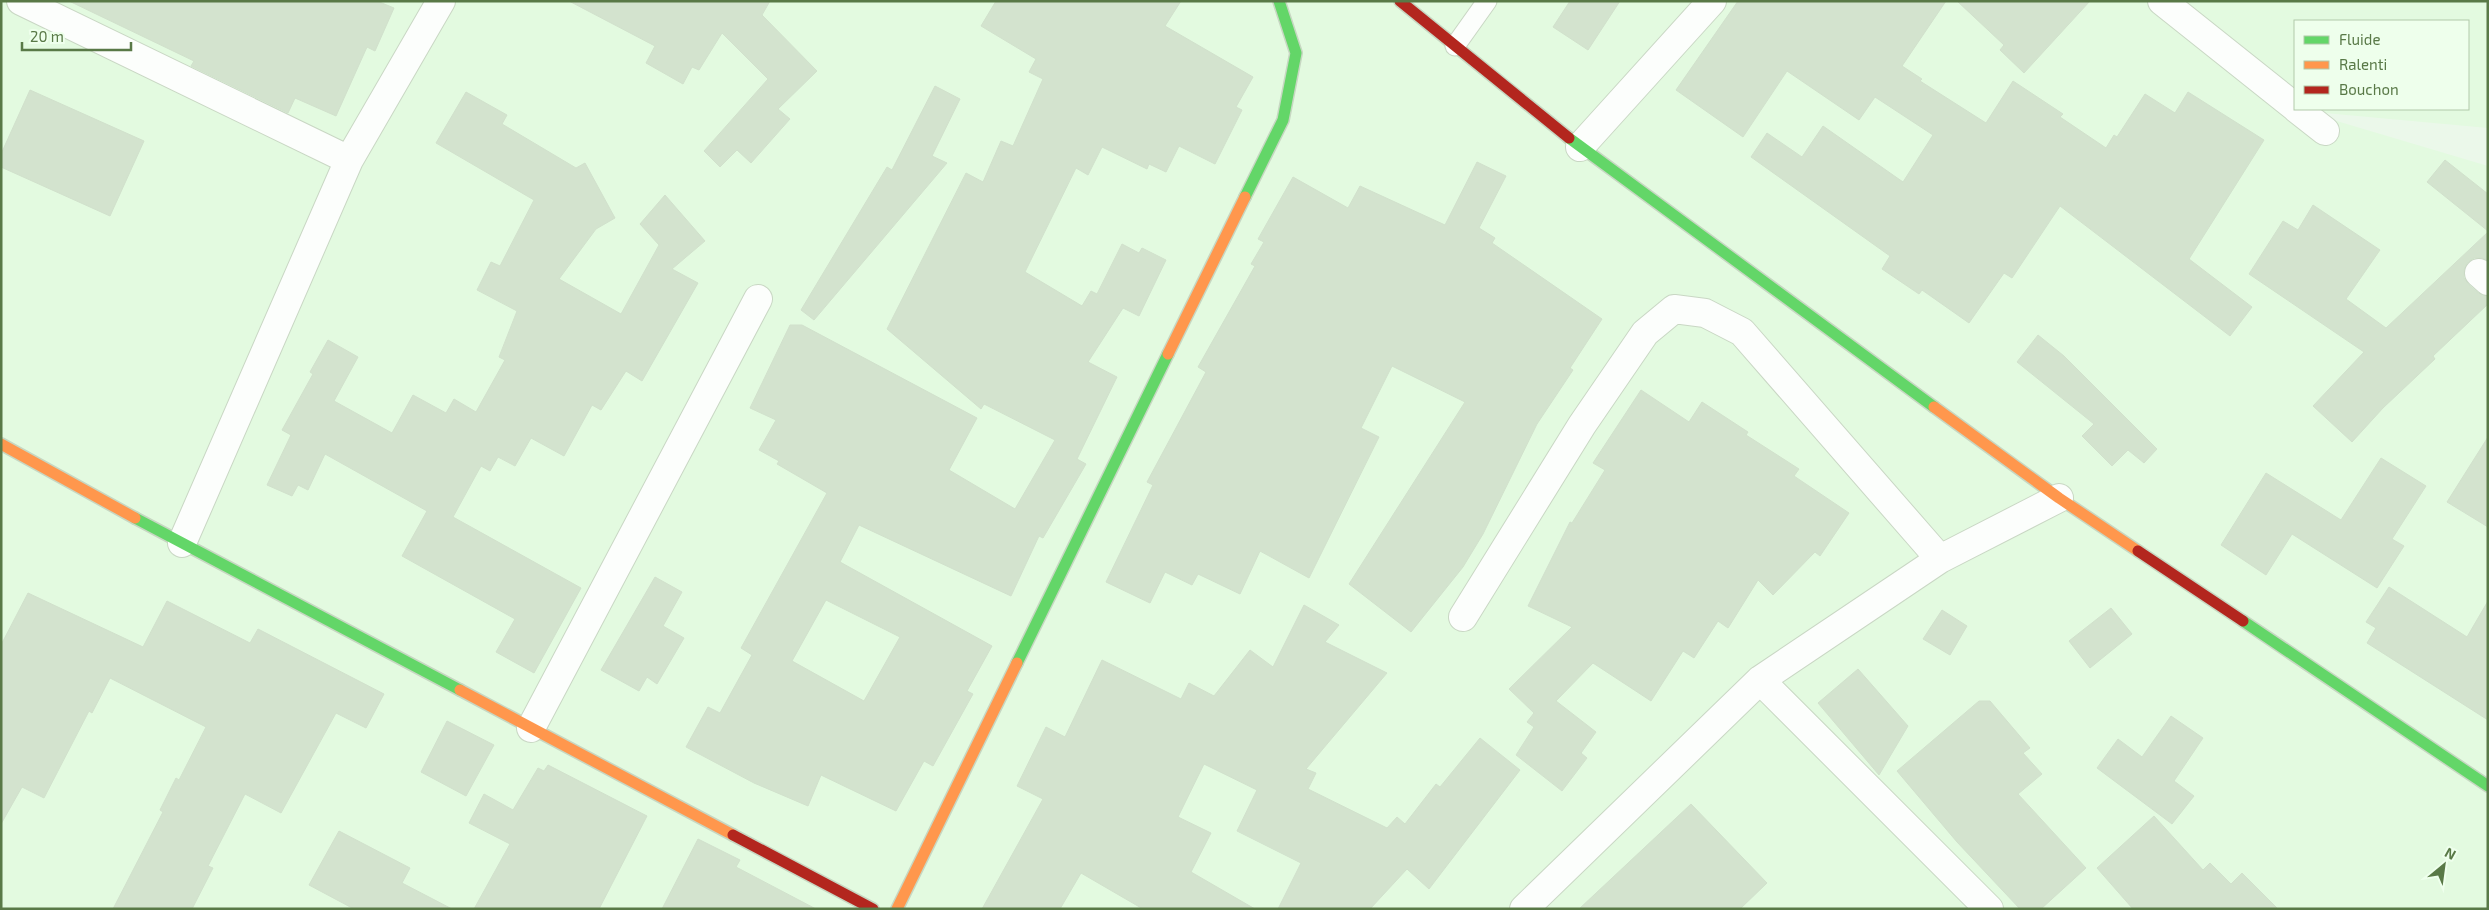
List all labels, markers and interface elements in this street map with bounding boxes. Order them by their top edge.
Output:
scale bar [22,20,131,52]
legend [2294,20,2469,110]
text: 20 m [30,27,64,45]
text: Fluide [2339,30,2380,48]
text: Ralenti [2339,55,2387,73]
text: Bouchon [2339,80,2399,98]
north arrow [2419,840,2469,890]
text: N [2442,843,2459,863]

